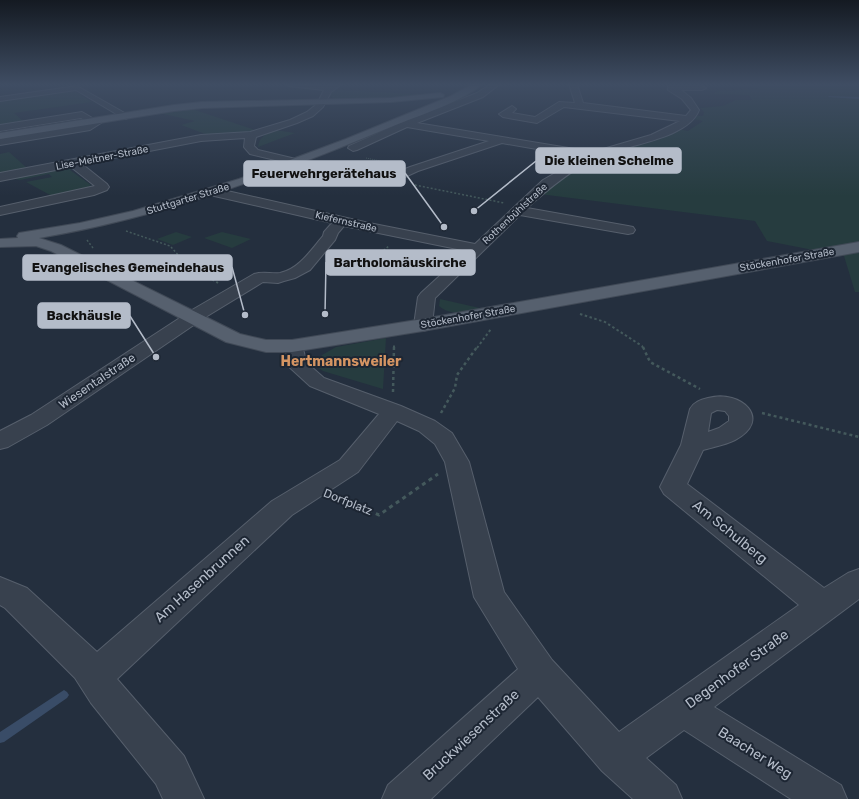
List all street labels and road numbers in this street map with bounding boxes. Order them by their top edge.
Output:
street label: Lise-Meitner-Straße [55,143,150,173]
street label: Stuttgarter Straße [145,181,231,217]
street label: Rothenbühlstraße [480,181,550,247]
street label: Kiefernstraße [314,209,378,235]
street label: Stöckenhofer Straße [739,246,836,274]
street label: Stöckenhofer Straße [420,303,517,331]
street label: Wiesentalstraße [56,350,138,412]
street label: Dorfplatz [321,486,375,518]
street label: Am Schulberg [689,497,771,567]
street label: Am Hasenbrunnen [151,532,253,626]
street label: Degenhofer Straße [682,626,792,712]
street label: Bruckwiesenstraße [419,686,523,784]
street label: Baacher Weg [715,723,795,783]

